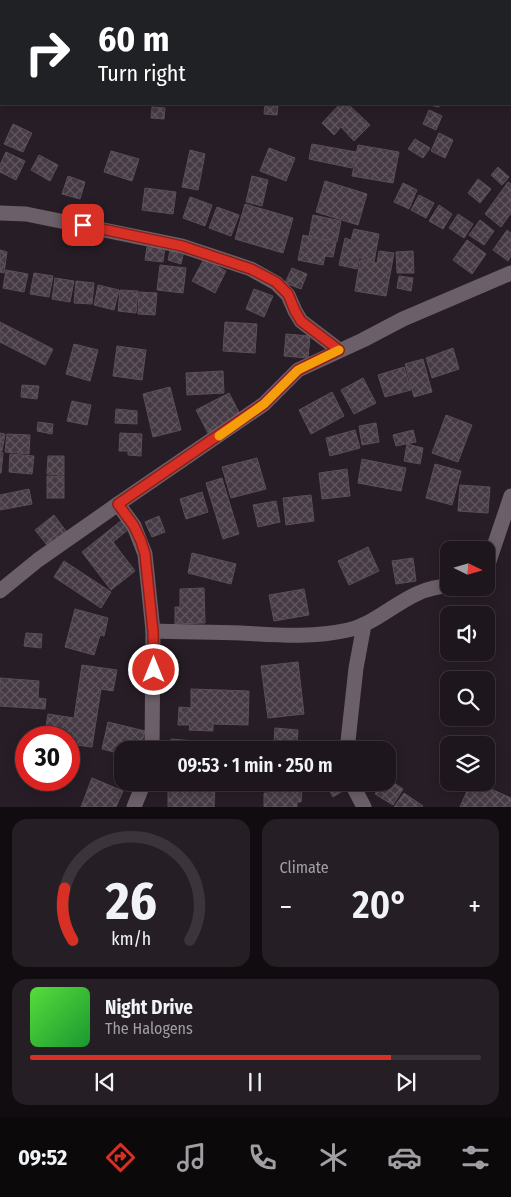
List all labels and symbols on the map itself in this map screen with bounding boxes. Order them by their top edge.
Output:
pin [62,204,104,246]
north arrow [440,541,495,596]
position arrow [127,643,179,695]
speed limit sign: 30 [15,726,80,791]

